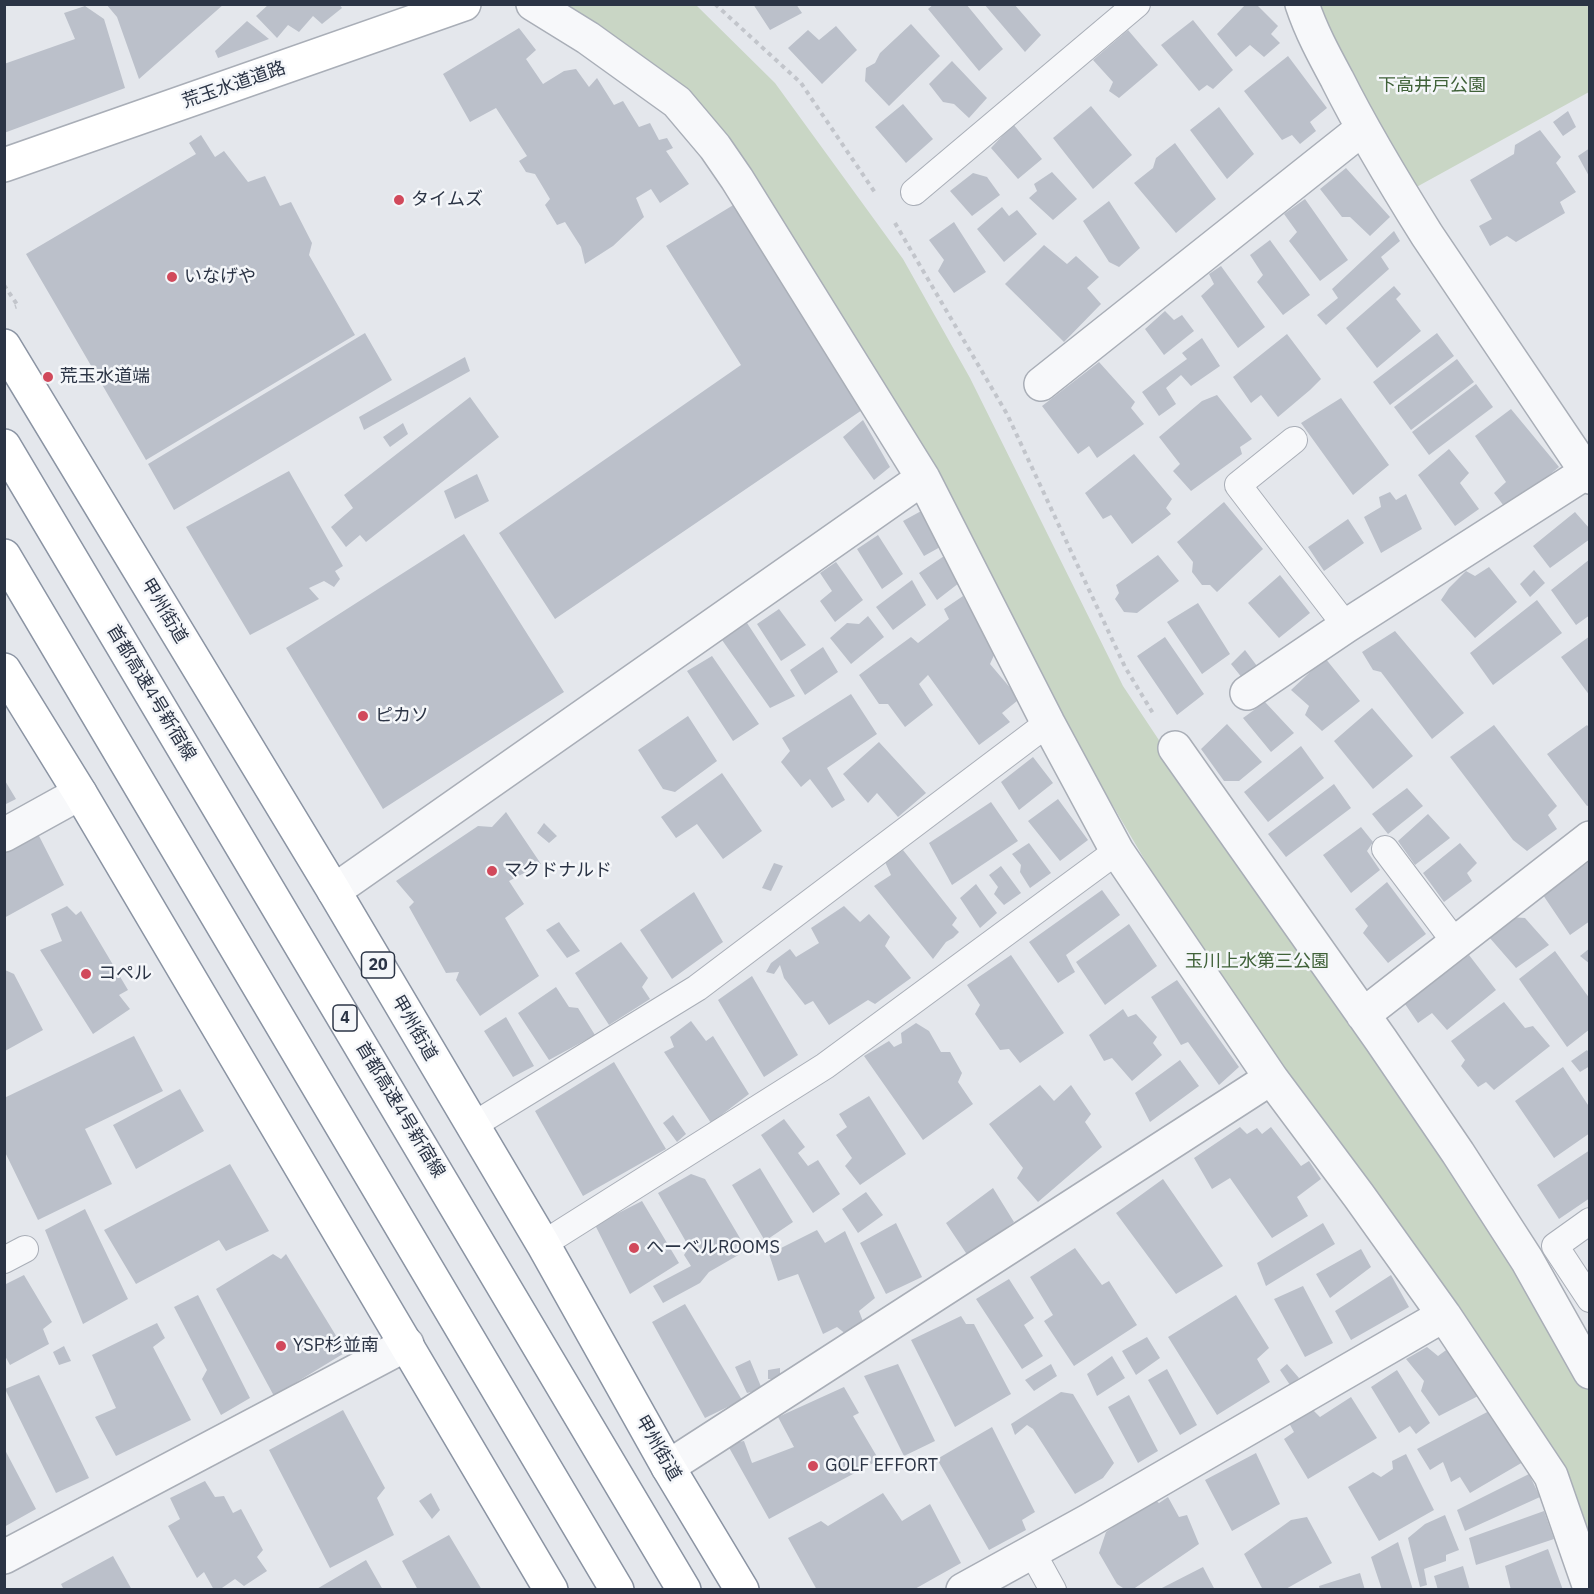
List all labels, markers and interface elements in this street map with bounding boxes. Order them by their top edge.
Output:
street label: 荒玉水道道路 [179,57,289,113]
park label: 下高井戸公園 [1378,75,1486,97]
place label: タイムズ [411,189,483,211]
marker: タイムズ [392,193,406,207]
place label: いなげや [184,266,256,288]
marker: いなげや [165,270,179,284]
place label: 荒玉水道端 [60,366,150,388]
marker: 荒玉水道端 [41,370,55,384]
street label: 甲州街道 [136,575,192,647]
street label: 首都高速4号新宿線 [102,621,200,765]
place label: ピカソ [375,705,429,727]
marker: ピカソ [356,709,370,723]
place label: マクドナルド [504,860,612,882]
marker: マクドナルド [485,864,499,878]
park label: 玉川上水第三公園 [1185,951,1329,973]
road number: 20 [362,952,394,978]
place label: コペル [98,963,152,985]
marker: コペル [79,967,93,981]
street label: 甲州街道 [387,991,441,1065]
road number: 4 [333,1005,357,1031]
street label: 首都高速4号新宿線 [351,1038,449,1182]
place label: へーベルROOMS [646,1237,780,1259]
marker: へーベルROOMS [627,1241,641,1255]
place label: YSP杉並南 [293,1335,379,1357]
marker: YSP杉並南 [274,1339,288,1353]
street label: 甲州街道 [631,1411,685,1485]
place label: GOLF EFFORT [825,1455,938,1477]
marker: GOLF EFFORT [806,1459,820,1473]

